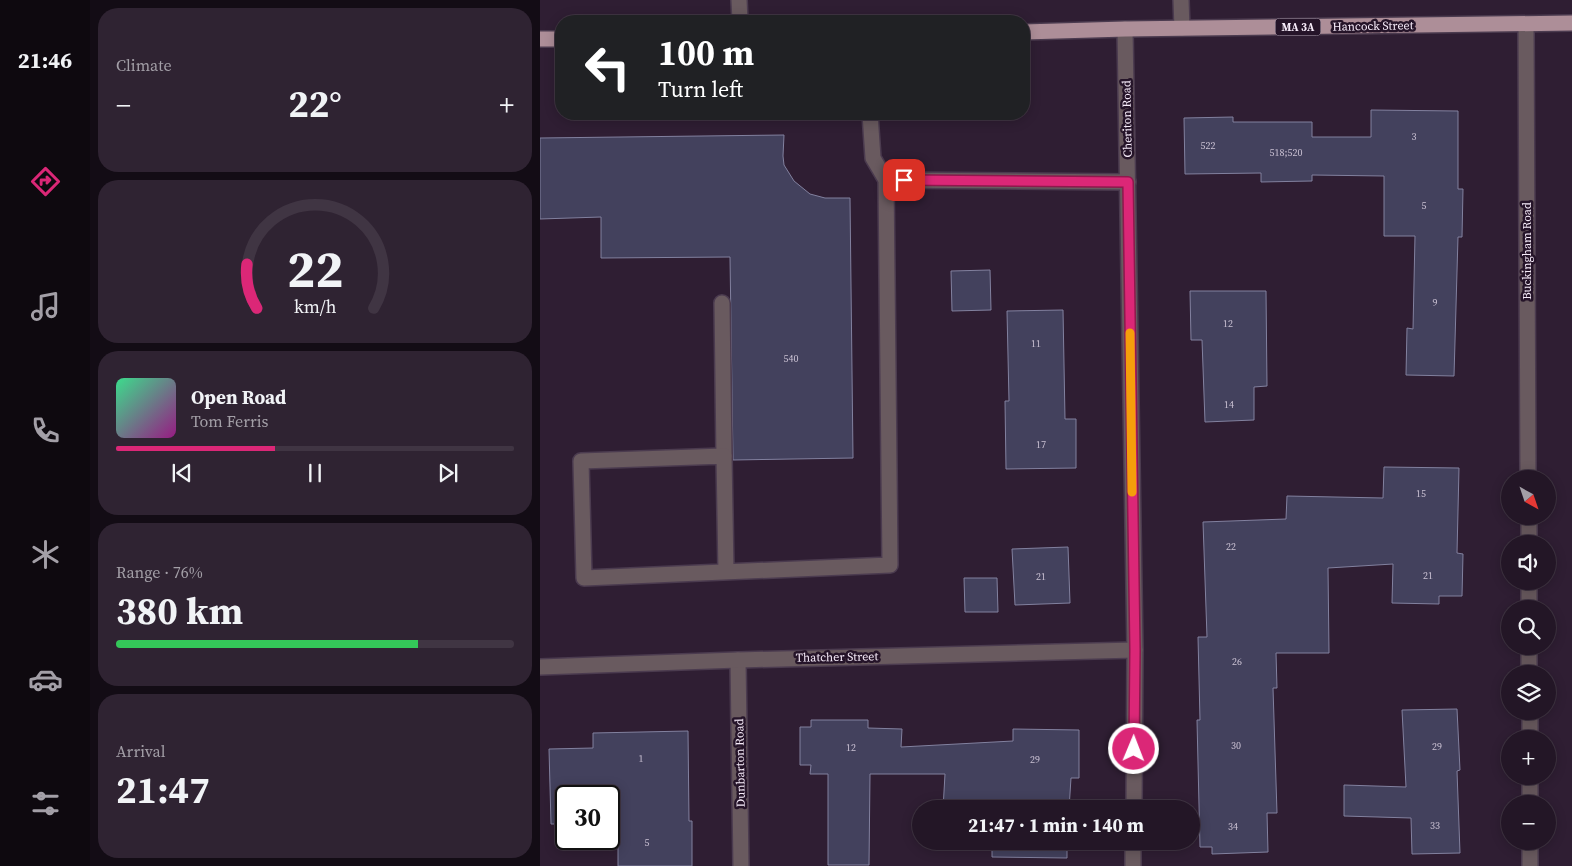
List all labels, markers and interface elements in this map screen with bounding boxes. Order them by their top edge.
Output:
street label: Hancock Street [1332,17,1414,35]
road number: MA 3A [1276,18,1320,36]
text: 100 m [658,29,754,77]
icon: left [575,35,640,100]
text: 21:46 [18,45,72,75]
text: Climate [116,54,172,76]
text: Turn left [658,74,743,104]
text: 22° [288,78,342,130]
street label: Cheriton Road [1118,80,1136,158]
text: − [116,86,131,124]
text: + [499,86,514,124]
house number: 3 [1412,130,1417,143]
house number: 522 [1201,139,1216,152]
house number: 518;520 [1270,146,1303,159]
pin [883,159,925,201]
icon: directions [28,164,63,199]
icon: arrive [890,166,918,194]
house number: 5 [1422,199,1427,212]
street label: Buckingham Road [1519,202,1535,300]
text: 22 [287,233,343,304]
icon: music [28,289,63,324]
text: km/h [294,294,337,319]
house number: 9 [1433,296,1438,309]
house number: 12 [1223,317,1233,330]
house number: 11 [1031,337,1041,350]
house number: 540 [784,352,799,365]
text: Open Road [191,384,286,410]
house number: 14 [1224,398,1234,411]
text: Tom Ferris [191,410,269,432]
icon: phone [28,413,63,448]
house number: 17 [1036,438,1046,451]
icon: previous [168,459,196,487]
icon: pause [301,459,329,487]
icon: next [434,459,462,487]
north arrow [1501,470,1556,525]
map controls [1501,470,1556,850]
house number: 15 [1416,487,1426,500]
button: sound [1501,535,1556,590]
icon: climate [28,537,63,572]
house number: 22 [1226,540,1236,553]
text: Range · 76% [116,561,203,583]
house number: 21 [1423,569,1433,582]
house number: 21 [1036,570,1046,583]
text: 380 km [116,585,243,637]
button: search [1501,600,1556,655]
street label: Thatcher Street [796,648,878,666]
house number: 26 [1232,655,1242,668]
icon: car [28,662,63,697]
button: layers [1501,665,1556,720]
street label: Dunbarton Road [731,718,749,808]
position arrow [1107,722,1159,774]
button: + [1501,730,1556,785]
house number: 30 [1231,739,1241,752]
text: Arrival [116,740,165,762]
house number: 29 [1432,740,1442,753]
house number: 12 [846,741,856,754]
house number: 1 [639,752,644,765]
house number: 29 [1030,753,1040,766]
text: 21:47 [116,764,210,816]
speed limit sign: 30 [555,785,620,850]
icon: filters [28,786,63,821]
button: − [1501,795,1556,850]
text: 21:47 · 1 min · 140 m [968,812,1144,838]
house number: 33 [1430,819,1440,832]
house number: 34 [1228,820,1238,833]
house number: 5 [645,836,650,849]

